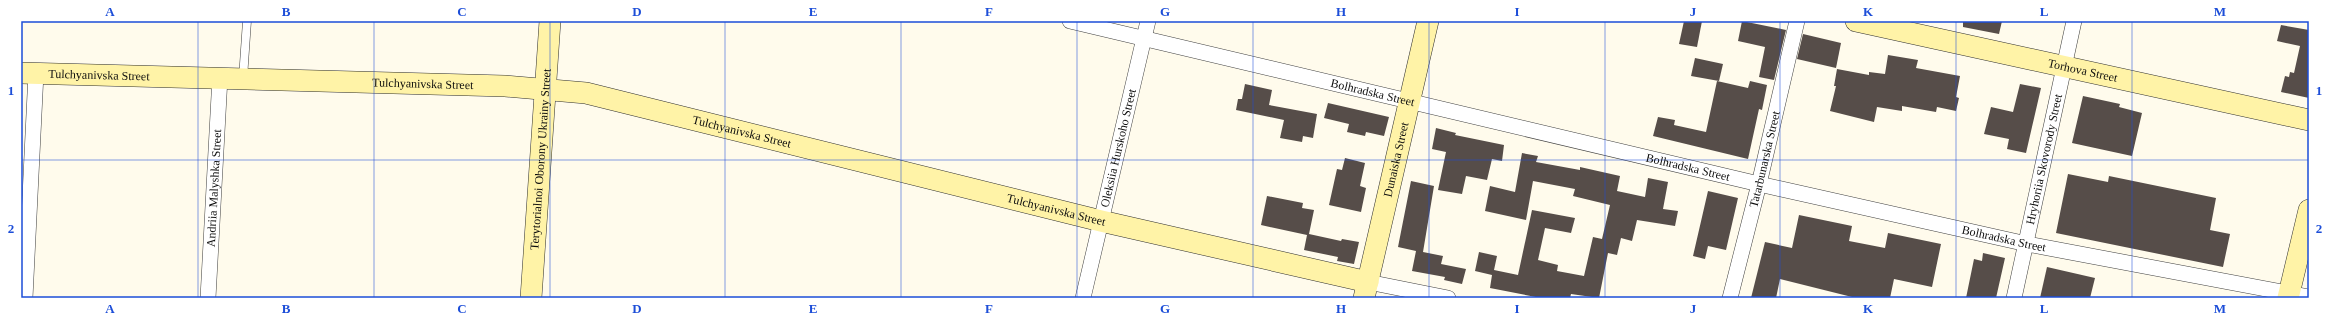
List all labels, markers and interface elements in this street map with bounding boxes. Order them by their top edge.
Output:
text: A [105,4,115,19]
text: B [282,4,291,19]
text: C [457,4,467,19]
text: D [632,4,642,19]
text: E [809,4,817,19]
text: F [985,4,993,19]
text: G [1160,4,1170,19]
text: H [1336,4,1346,19]
text: I [1514,4,1520,19]
text: J [1690,4,1697,19]
text: K [1863,4,1874,19]
text: L [2040,4,2049,19]
text: M [2214,4,2226,19]
street label: Torhova Street [2047,56,2119,85]
street label: Tulchyanivska Street [48,67,150,83]
street label: Terytorialnoi Oborony Ukrainy Street [527,68,554,250]
street label: Tulchyanivska Street [372,75,474,92]
street label: Bolhradska Street [1329,76,1417,109]
text: 1 [8,83,14,98]
text: 1 [2316,83,2322,98]
street label: Oleksiia Hurskoho Street [1097,87,1139,209]
street label: Hryhoriia Skovorody Street [2023,92,2065,226]
street label: Tatarbunarska Street [1746,109,1783,209]
street label: Tulchyanivska Street [691,113,793,151]
street label: Dunaiska Street [1381,120,1412,198]
street label: Andriia Malyshka Street [204,128,224,247]
street label: Bolhradska Street [1645,151,1732,184]
street label: Tulchyanivska Street [1005,191,1108,229]
text: 2 [8,221,14,236]
text: 2 [2316,221,2322,236]
street label: Bolhradska Street [1961,223,2048,255]
text: A [105,301,115,316]
text: B [282,301,291,316]
text: C [457,301,467,316]
text: D [632,301,642,316]
text: E [809,301,817,316]
text: F [985,301,993,316]
text: G [1160,301,1170,316]
text: H [1336,301,1346,316]
text: I [1514,301,1520,316]
text: J [1690,301,1697,316]
text: K [1863,301,1874,316]
text: L [2040,301,2049,316]
text: M [2214,301,2226,316]

